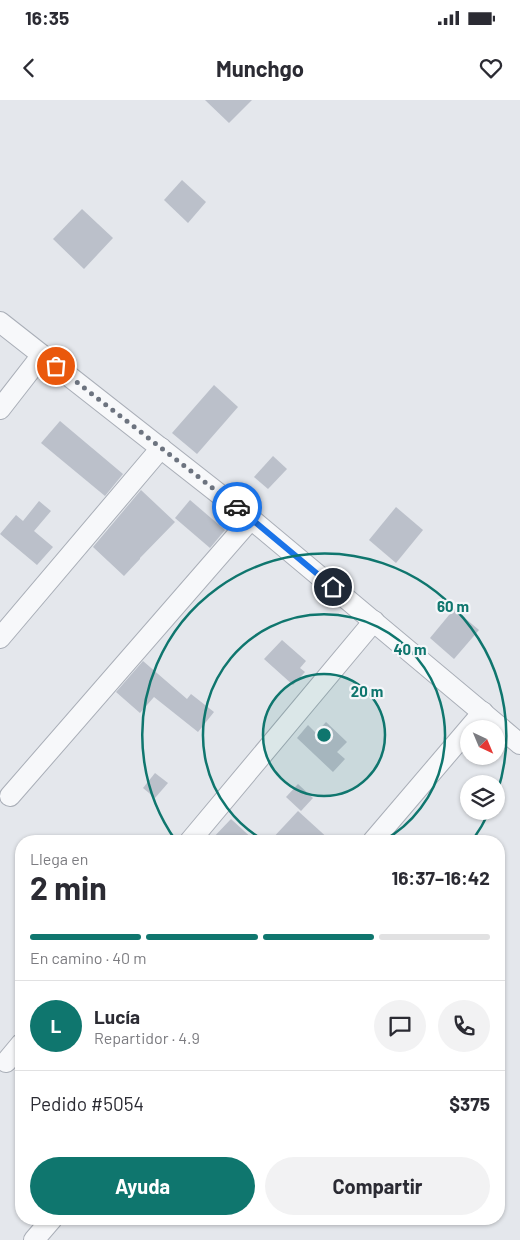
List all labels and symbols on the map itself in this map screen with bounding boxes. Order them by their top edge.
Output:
pin [35,345,77,387]
courier [212,482,262,532]
pin [312,566,354,608]
text: 60 m [437,597,469,615]
text: 40 m [393,640,427,658]
text: 20 m [351,682,383,700]
north arrow [460,720,505,765]
centre of rings [315,726,333,744]

